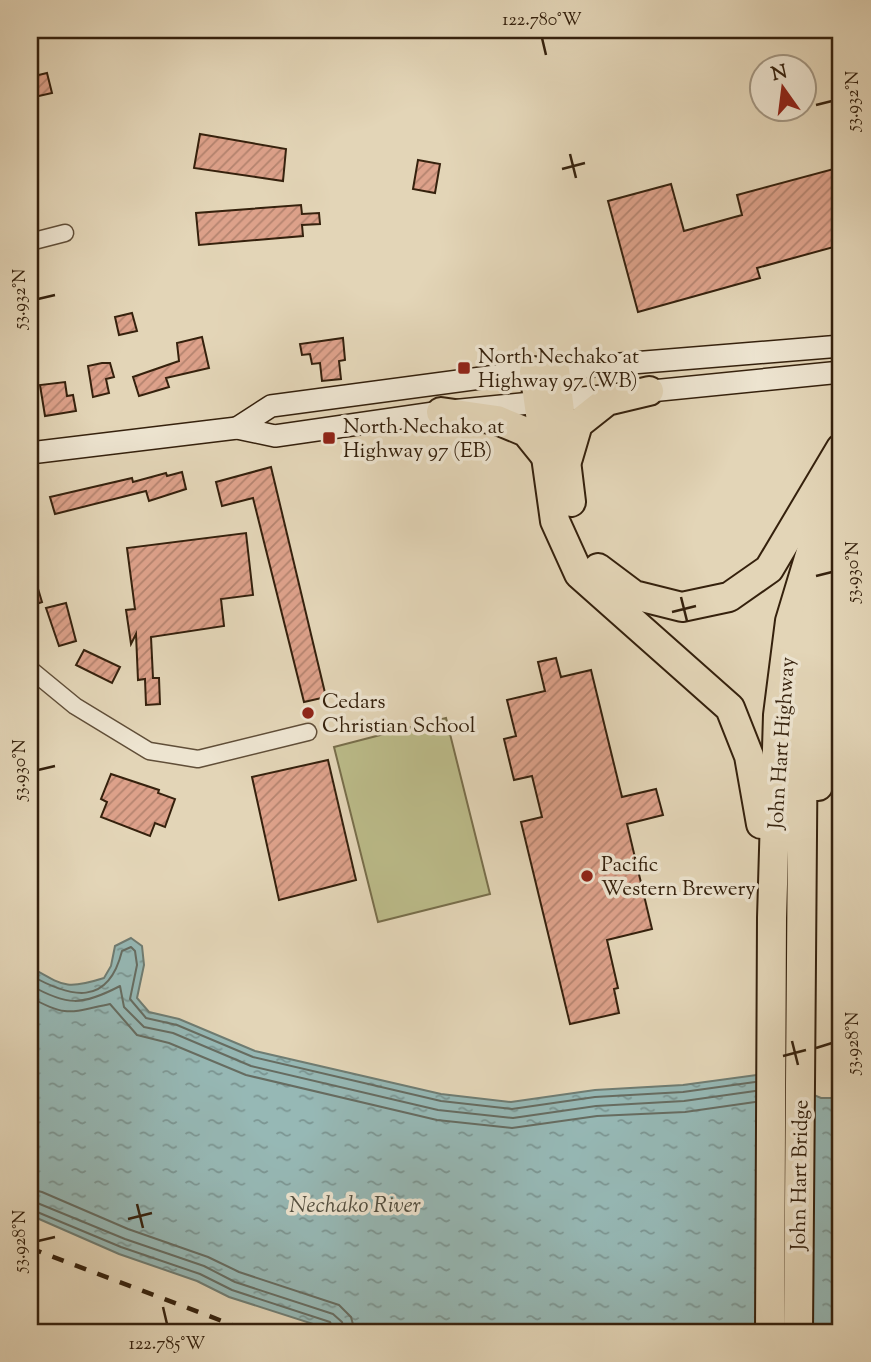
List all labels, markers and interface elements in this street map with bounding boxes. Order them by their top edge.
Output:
text: 122.780°W [502,8,582,34]
north arrow [748,52,818,122]
text: N [769,59,790,89]
text: 53.932°N [841,71,867,132]
text: 53.932°N [8,269,34,330]
place label: North Nechako at Highway 97 (WB) [478,343,639,397]
marker: North Nechako at Highway 97 (WB) [456,360,472,376]
place label: North Nechako at Highway 97 (EB) [343,413,504,467]
marker: North Nechako at Highway 97 (EB) [321,430,337,446]
text: 53.930°N [841,541,867,604]
street label: John Hart Highway [762,655,804,831]
place label: Cedars Christian School [322,688,476,742]
marker: Cedars Christian School [300,705,316,721]
text: 53.930°N [8,739,34,802]
place label: Pacific Western Brewery [601,851,756,905]
marker: Pacific Western Brewery [579,868,595,884]
text: 53.928°N [841,1012,867,1075]
street label: John Hart Bridge [785,1099,817,1252]
water label: Nechako River [289,1190,421,1223]
text: 53.928°N [8,1210,34,1273]
text: 122.785°W [129,1332,205,1358]

